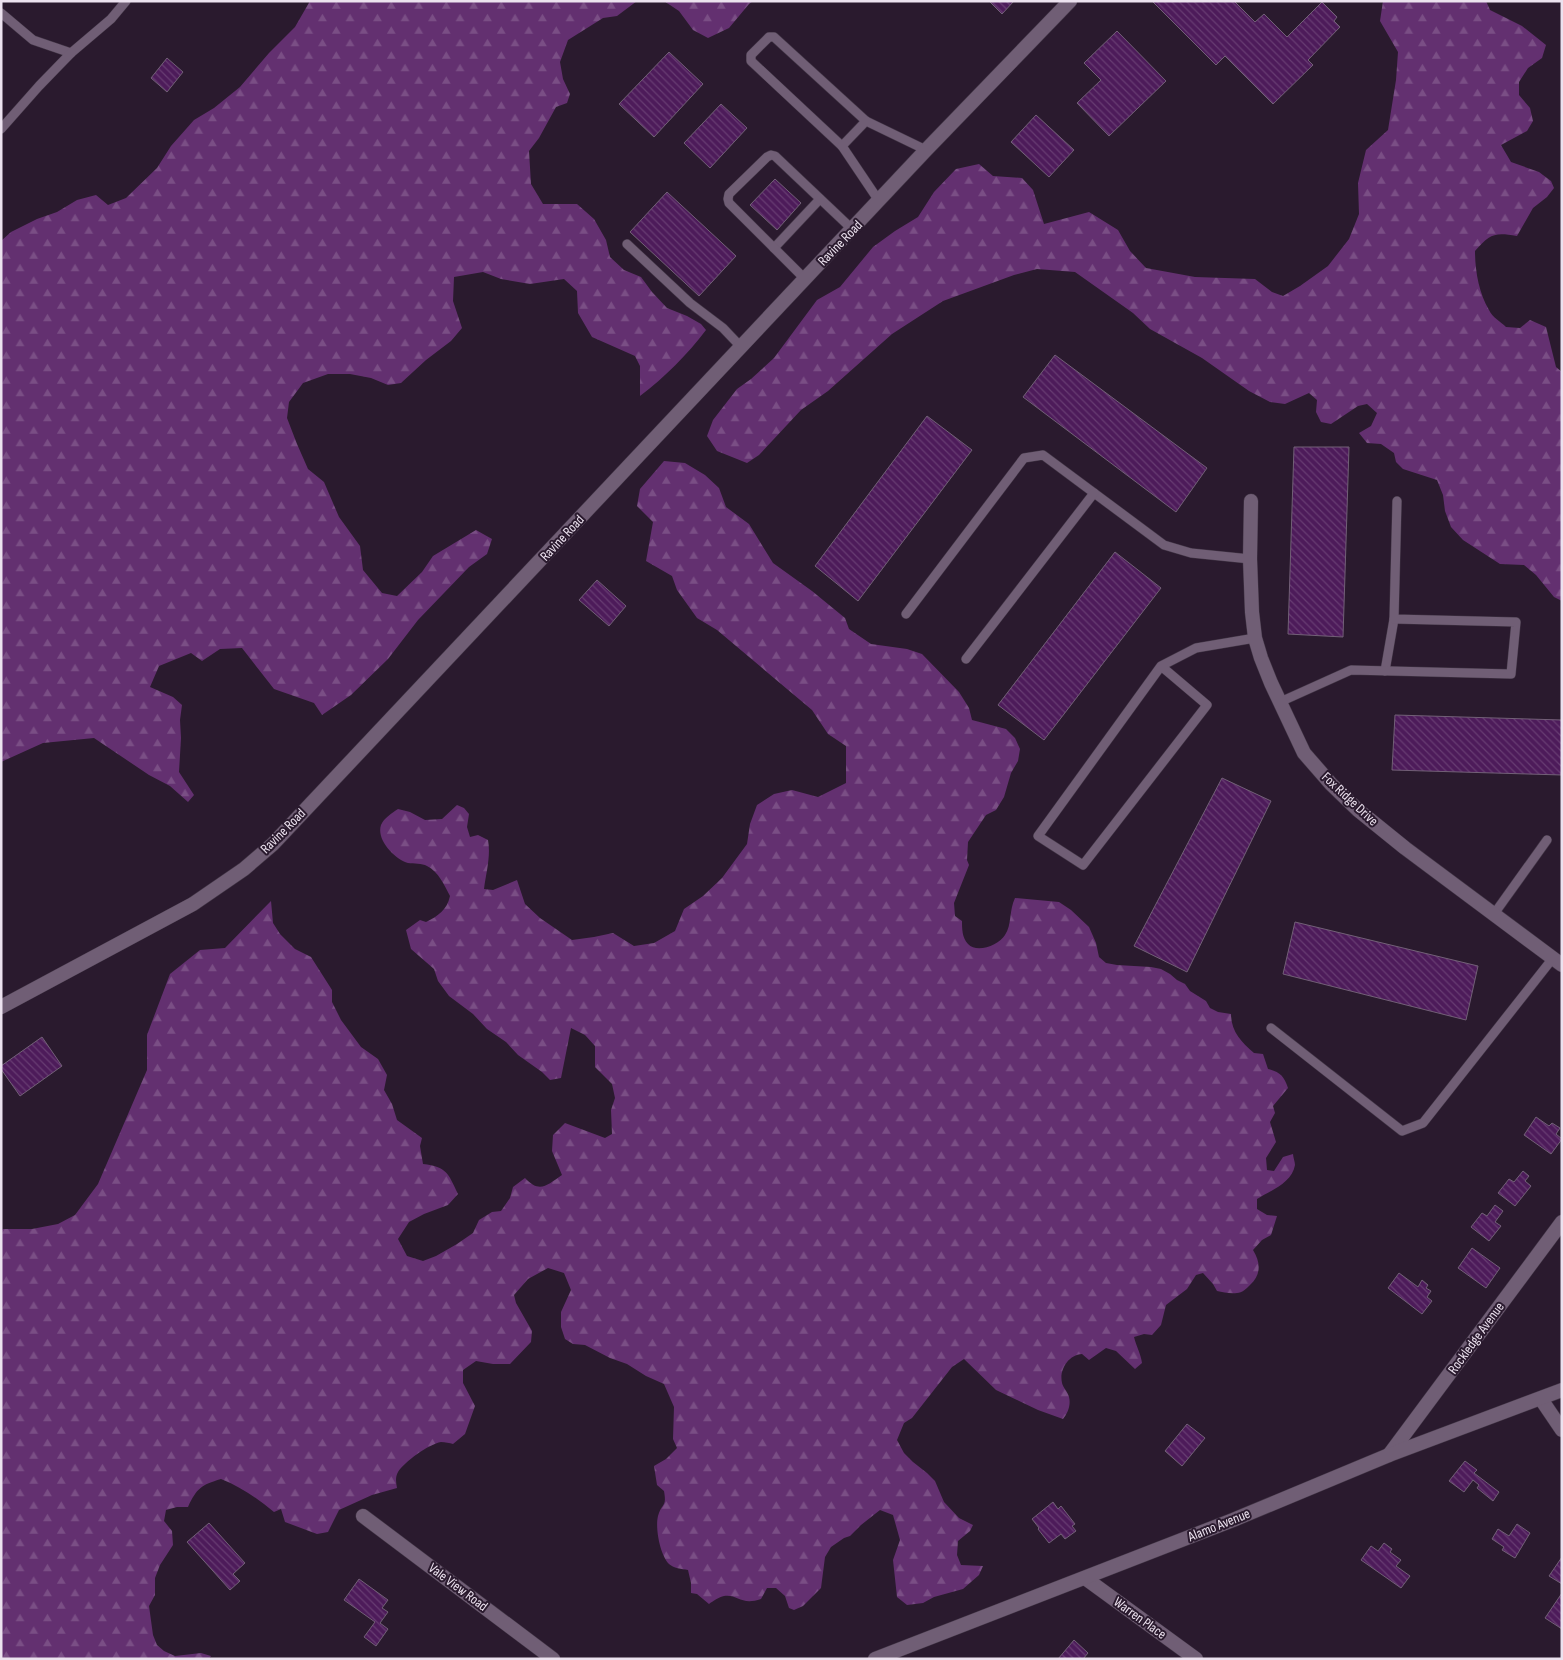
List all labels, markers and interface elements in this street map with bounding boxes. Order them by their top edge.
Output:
street label: Ravine Road [814,217,866,269]
street label: Ravine Road [536,511,588,565]
street label: Fox Ridge Drive [1318,769,1382,829]
street label: Ravine Road [257,805,309,857]
street label: Rockledge Avenue [1444,1299,1508,1377]
street label: Alamo Avenue [1185,1505,1253,1546]
street label: Vale View Road [425,1559,491,1615]
street label: Warren Place [1110,1593,1170,1643]

